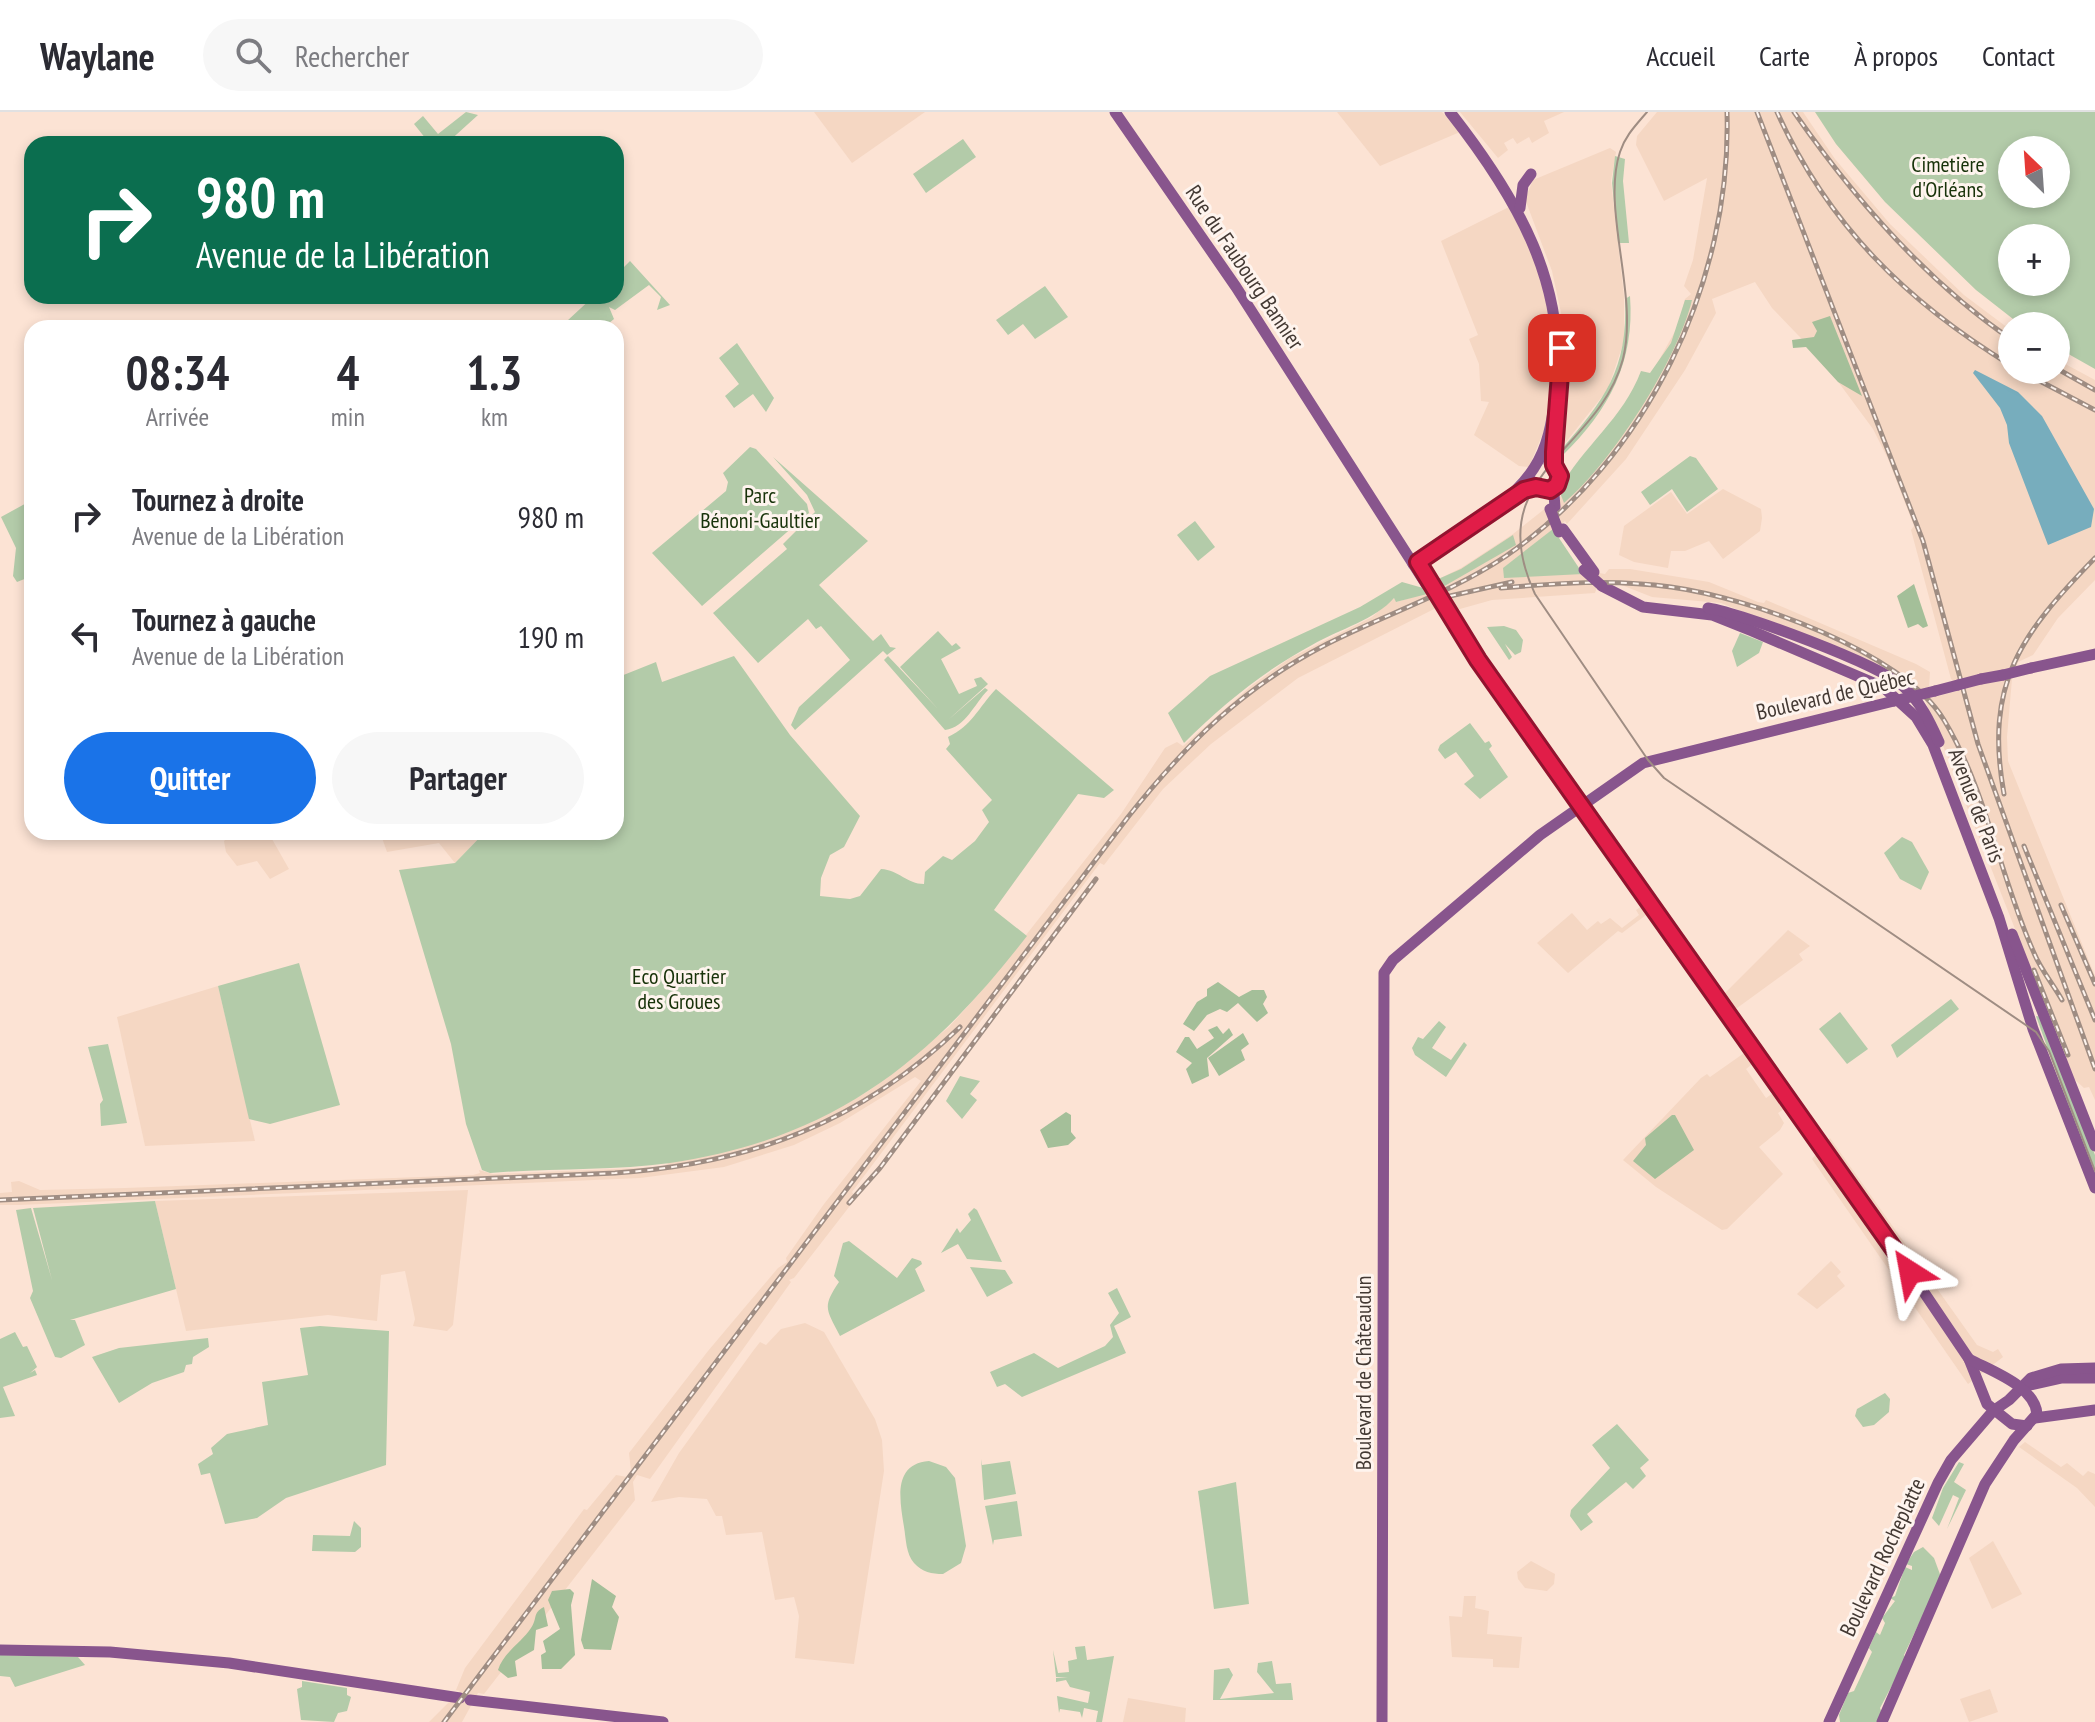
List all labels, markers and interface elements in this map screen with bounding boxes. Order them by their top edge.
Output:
search box [203,19,763,91]
text: Waylane [40,31,155,80]
icon: search [231,33,275,77]
text: Rechercher [295,36,409,75]
text: Accueil [1646,37,1715,74]
text: Carte [1759,37,1810,74]
text: À propos [1854,37,1938,74]
text: Contact [1982,37,2055,74]
north arrow [1998,136,2070,208]
map controls [1998,136,2070,384]
park label: Cimetière d'Orléans [1911,150,1985,203]
text: 980 m [196,161,325,233]
icon: right [64,168,168,272]
street label: Rue du Faubourg Bannier [1180,179,1310,355]
button: + [1998,224,2070,296]
text: Avenue de la Libération [196,231,490,278]
button: − [1998,312,2070,384]
pin [1528,314,1596,382]
icon: arrive [1540,326,1584,370]
text: 08:34 [126,341,229,403]
text: 4 [336,341,359,403]
text: 1.3 [466,341,522,403]
text: Arrivée [146,400,209,433]
text: min [331,400,365,433]
text: km [481,400,508,433]
text: Tournez à droite [132,480,304,519]
park label: Parc Bénoni-Gaultier [700,481,820,534]
icon: right [64,494,108,538]
text: 980 m [518,497,584,536]
text: Avenue de la Libération [132,519,344,552]
text: Tournez à gauche [132,600,316,639]
icon: left [64,614,108,658]
text: 190 m [518,617,584,656]
text: Avenue de la Libération [132,639,344,672]
street label: Boulevard de Québec [1753,662,1917,726]
button: Quitter [64,732,316,824]
button: Partager [332,732,584,824]
street label: Avenue de Paris [1942,744,2012,866]
park label: Eco Quartier des Groues [632,962,726,1015]
position arrow [1868,1230,1952,1314]
street label: Boulevard de Châteaudun [1349,1276,1377,1470]
street label: Boulevard Rocheplatte [1833,1474,1931,1640]

